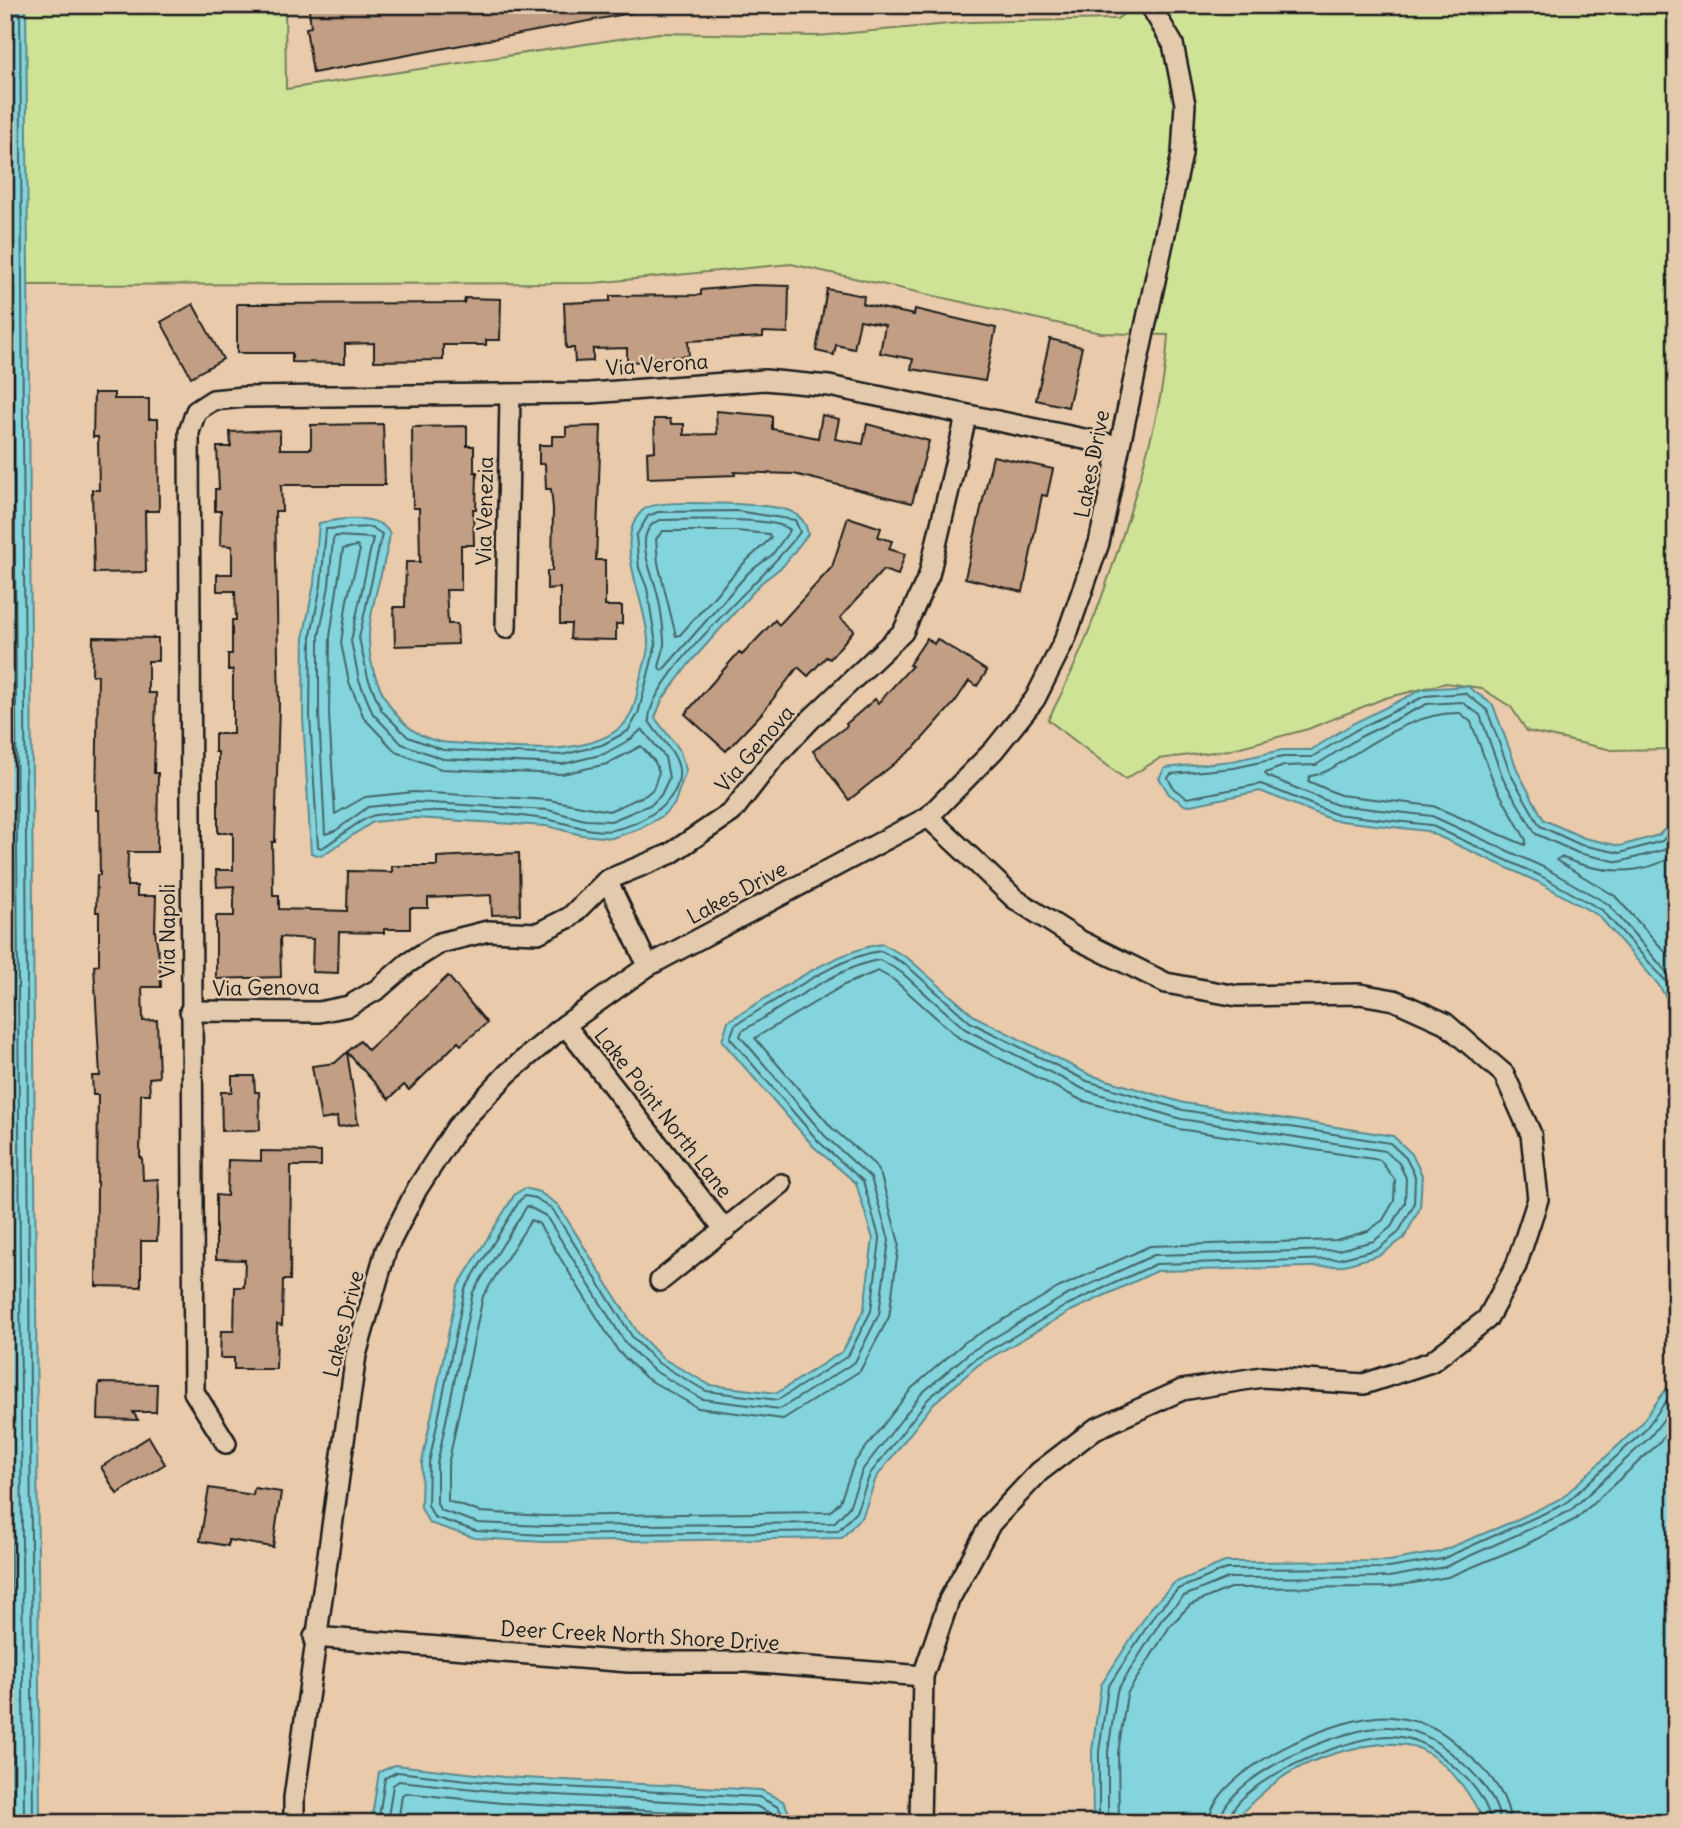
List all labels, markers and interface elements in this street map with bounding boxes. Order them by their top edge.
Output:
street label: Via Verona [605,347,709,382]
street label: Lakes Drive [1068,408,1115,520]
street label: Via Venezia [470,456,499,566]
street label: Via Genova [709,699,800,798]
street label: Lakes Drive [682,855,791,930]
street label: Via Napoli [154,884,181,978]
street label: Via Genova [212,973,320,1002]
street label: Lake Point North Lane [589,1022,738,1203]
street label: Lakes Drive [317,1268,370,1380]
street label: Deer Creek North Shore Drive [500,1615,780,1656]

